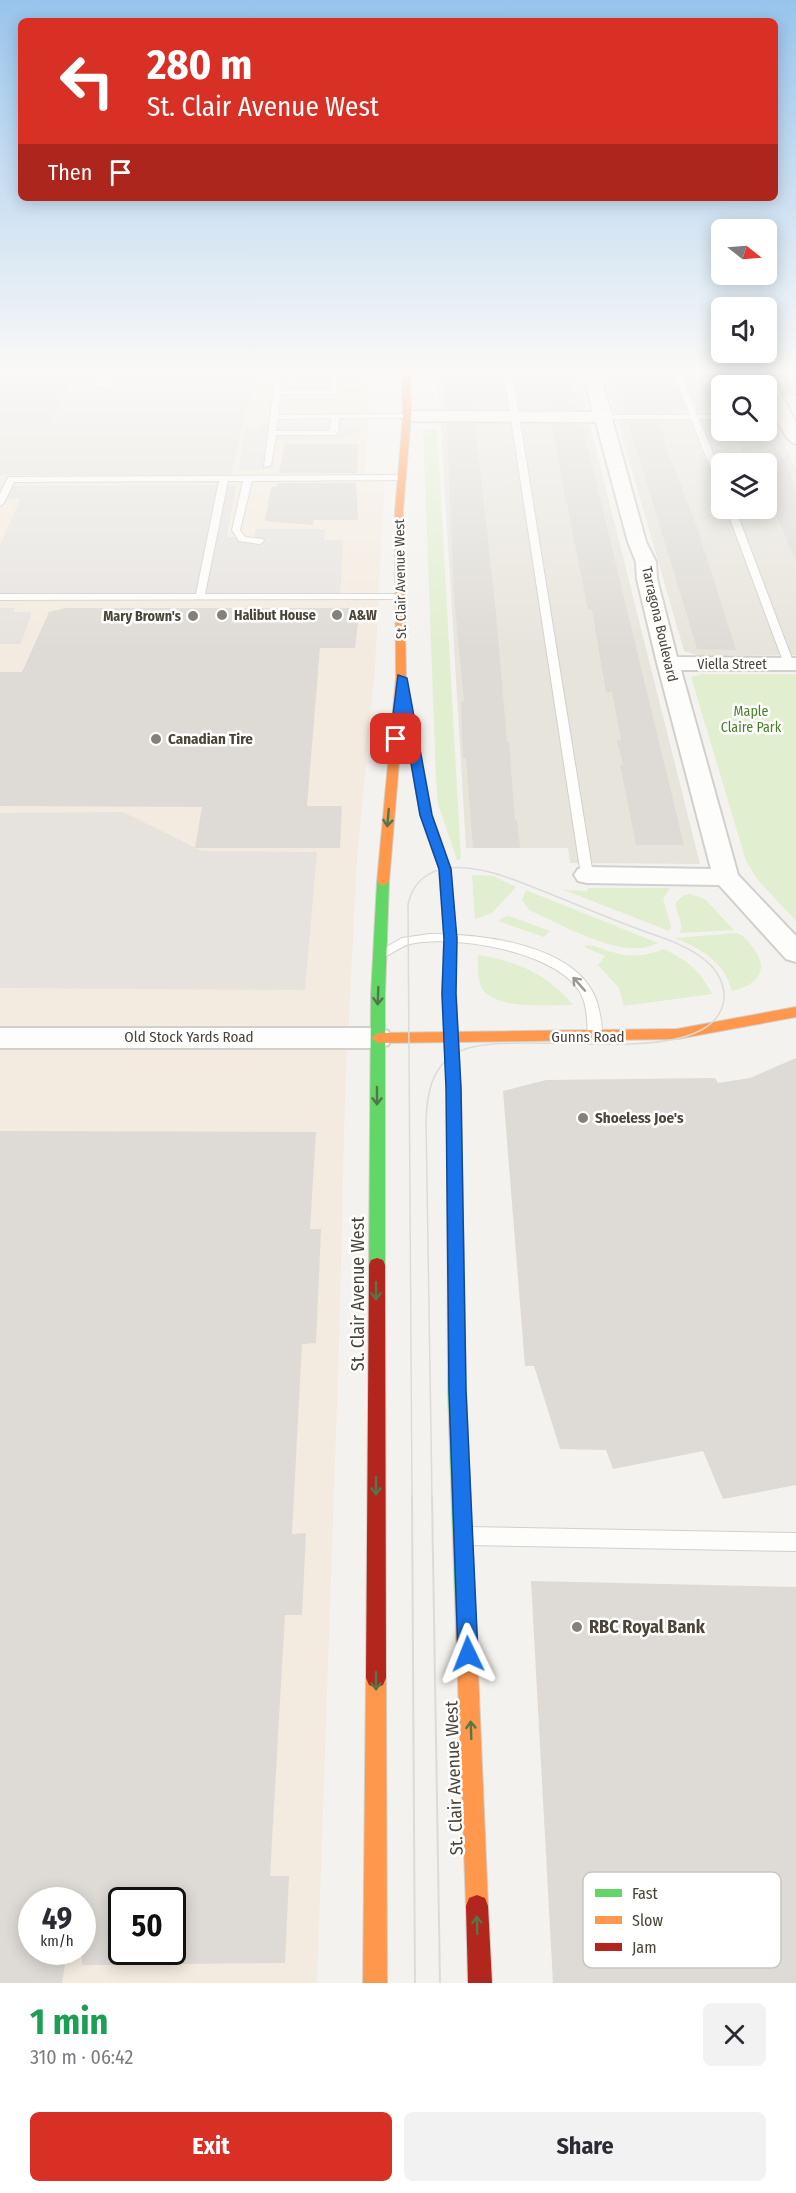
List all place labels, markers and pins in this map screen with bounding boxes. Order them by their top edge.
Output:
place label: Halibut House [234,607,316,624]
place label: A&W [348,607,377,624]
place label: Mary Brown's [103,608,181,625]
marker: Halibut House [215,608,229,622]
marker: A&W [330,608,344,622]
marker: Mary Brown's [186,609,200,623]
pin [370,713,421,764]
place label: Canadian Tire [168,730,253,748]
marker: Canadian Tire [149,732,163,746]
place label: Shoeless Joe's [595,1109,684,1127]
marker: Shoeless Joe's [576,1111,590,1125]
place label: RBC Royal Bank [589,1616,706,1638]
marker: RBC Royal Bank [570,1620,584,1634]

